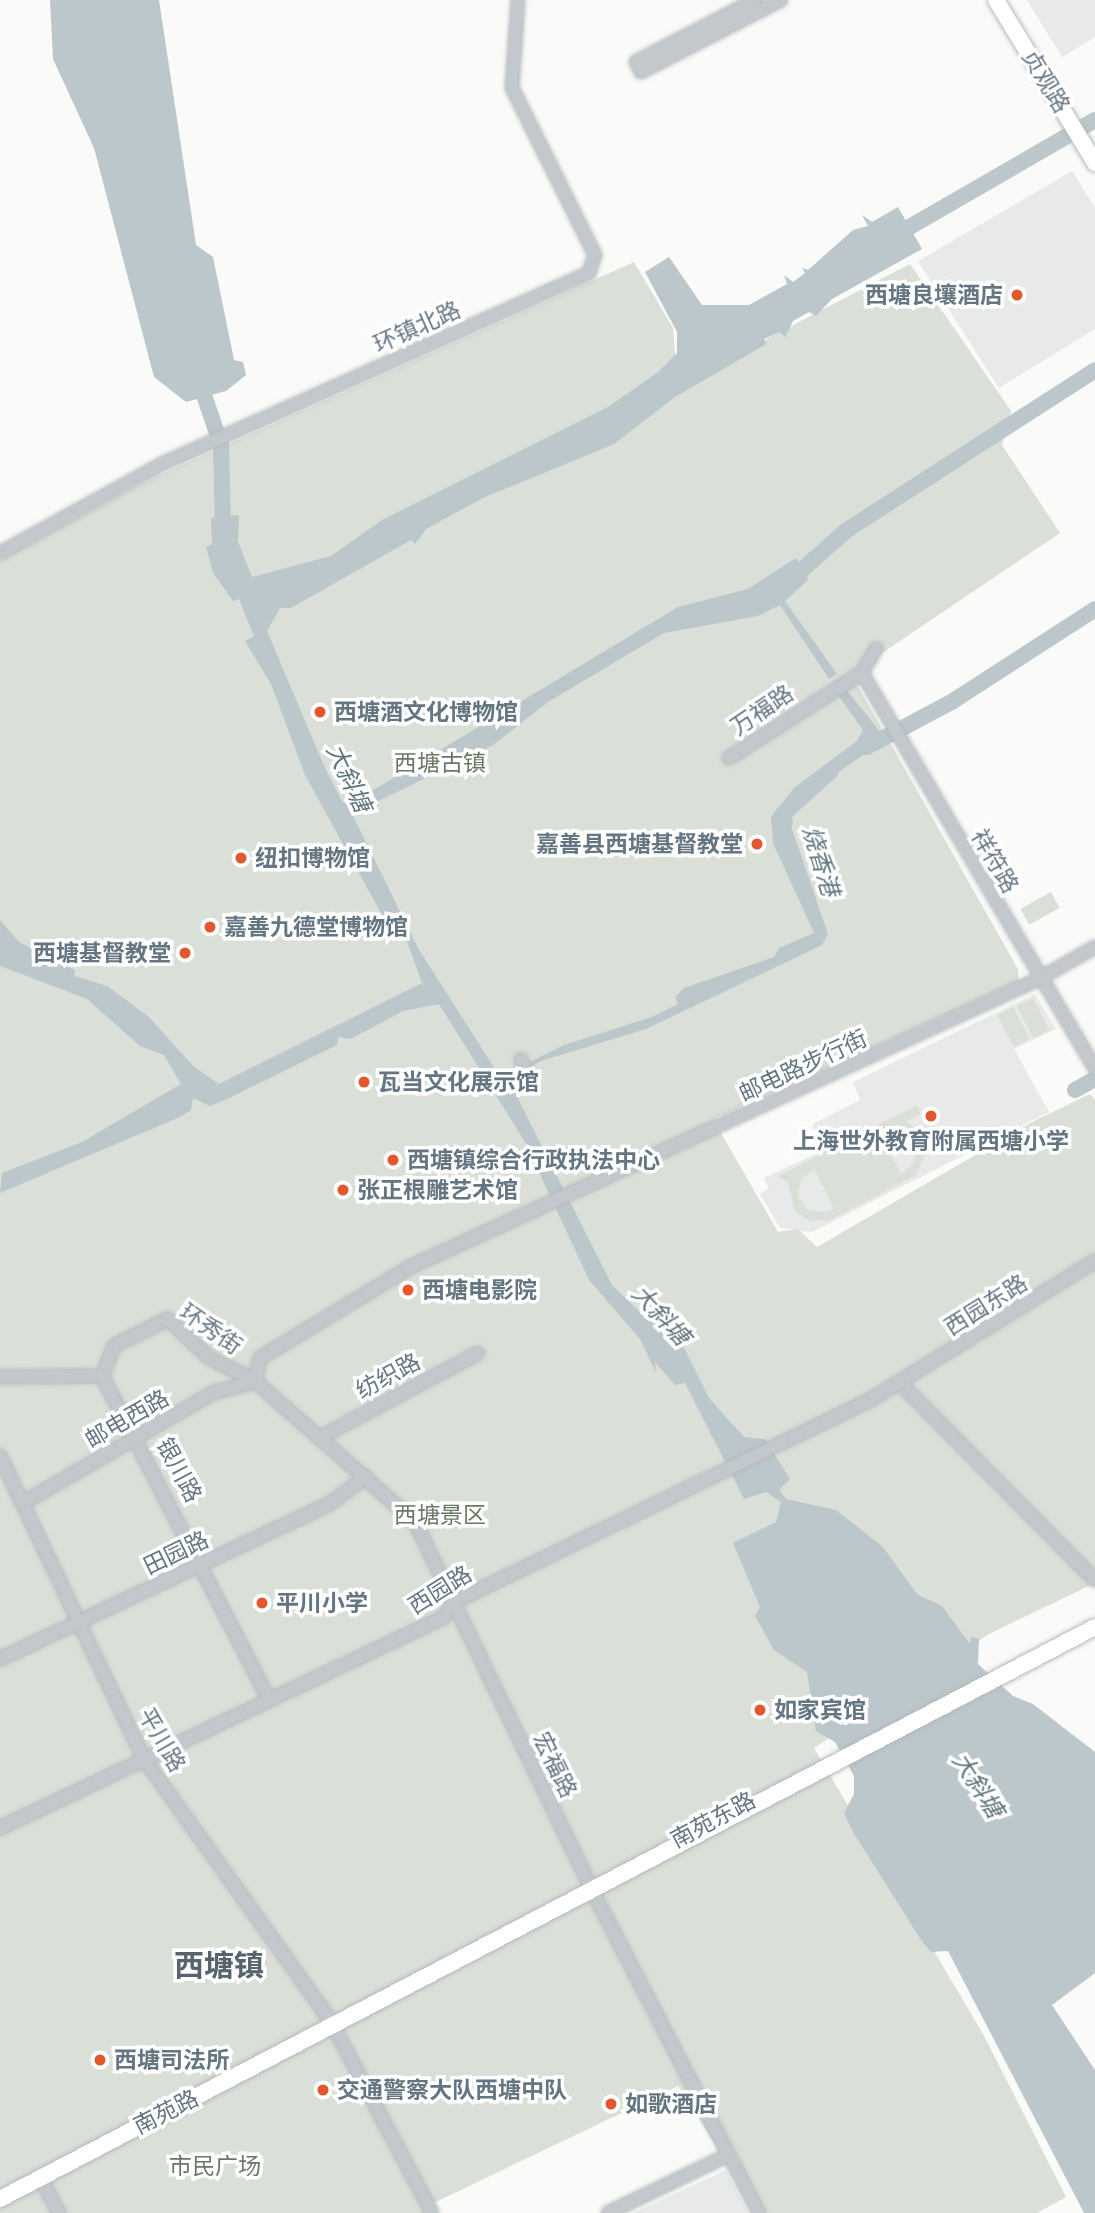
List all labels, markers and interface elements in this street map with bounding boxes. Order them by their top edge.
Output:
street label: 贞观路 [1016,44,1076,118]
place label: 西塘良壤酒店 [865,281,1003,309]
marker: 西塘良壤酒店 [1009,287,1025,303]
street label: 环镇北路 [369,296,465,358]
street label: 万福路 [726,679,798,741]
place label: 西塘酒文化博物馆 [334,698,518,726]
marker: 西塘酒文化博物馆 [312,704,328,720]
water label: 大斜塘 [321,739,377,817]
park label: 西塘古镇 [394,749,486,777]
water label: 烧香港 [797,822,845,900]
street label: 祥符路 [966,824,1024,898]
place label: 嘉善县西塘基督教堂 [536,830,743,858]
marker: 嘉善县西塘基督教堂 [749,836,765,852]
place label: 纽扣博物馆 [255,844,370,872]
marker: 纽扣博物馆 [233,850,249,866]
place label: 嘉善九德堂博物馆 [224,913,408,941]
marker: 嘉善九德堂博物馆 [202,919,218,935]
place label: 西塘基督教堂 [33,939,171,967]
marker: 西塘基督教堂 [177,945,193,961]
street label: 邮电路步行街 [735,1024,871,1108]
place label: 瓦当文化展示馆 [378,1068,539,1096]
marker: 瓦当文化展示馆 [356,1074,372,1090]
marker: 上海世外教育附属西塘小学 [923,1108,939,1124]
place label: 上海世外教育附属西塘小学 [793,1127,1069,1155]
place label: 西塘镇综合行政执法中心 [407,1146,660,1174]
marker: 西塘镇综合行政执法中心 [385,1152,401,1168]
place label: 张正根雕艺术馆 [357,1176,518,1204]
marker: 张正根雕艺术馆 [335,1182,351,1198]
street label: 西园东路 [940,1269,1032,1341]
place label: 西塘电影院 [422,1276,537,1304]
water label: 大斜塘 [626,1279,696,1351]
marker: 西塘电影院 [400,1282,416,1298]
street label: 环秀街 [175,1298,247,1360]
street label: 纺织路 [351,1348,425,1404]
street label: 邮电西路 [80,1384,174,1454]
street label: 银川路 [151,1433,207,1507]
park label: 西塘景区 [394,1501,486,1529]
street label: 田园路 [139,1525,213,1581]
street label: 西园路 [403,1560,477,1620]
place label: 平川小学 [276,1589,368,1617]
marker: 平川小学 [254,1595,270,1611]
place label: 如家宾馆 [774,1696,866,1724]
marker: 如家宾馆 [752,1702,768,1718]
street label: 平川路 [133,1703,191,1777]
street label: 宏福路 [527,1728,583,1802]
water label: 大斜塘 [946,1747,1010,1823]
street label: 南苑东路 [666,1786,760,1854]
district label: 西塘镇 [174,1947,264,1983]
place label: 西塘司法所 [114,2046,229,2074]
marker: 西塘司法所 [92,2052,108,2068]
place label: 交通警察大队西塘中队 [337,2076,567,2104]
marker: 交通警察大队西塘中队 [315,2082,331,2098]
street label: 南苑路 [129,2084,203,2140]
place label: 如歌酒店 [625,2090,717,2118]
marker: 如歌酒店 [603,2096,619,2112]
park label: 市民广场 [169,2152,261,2180]

